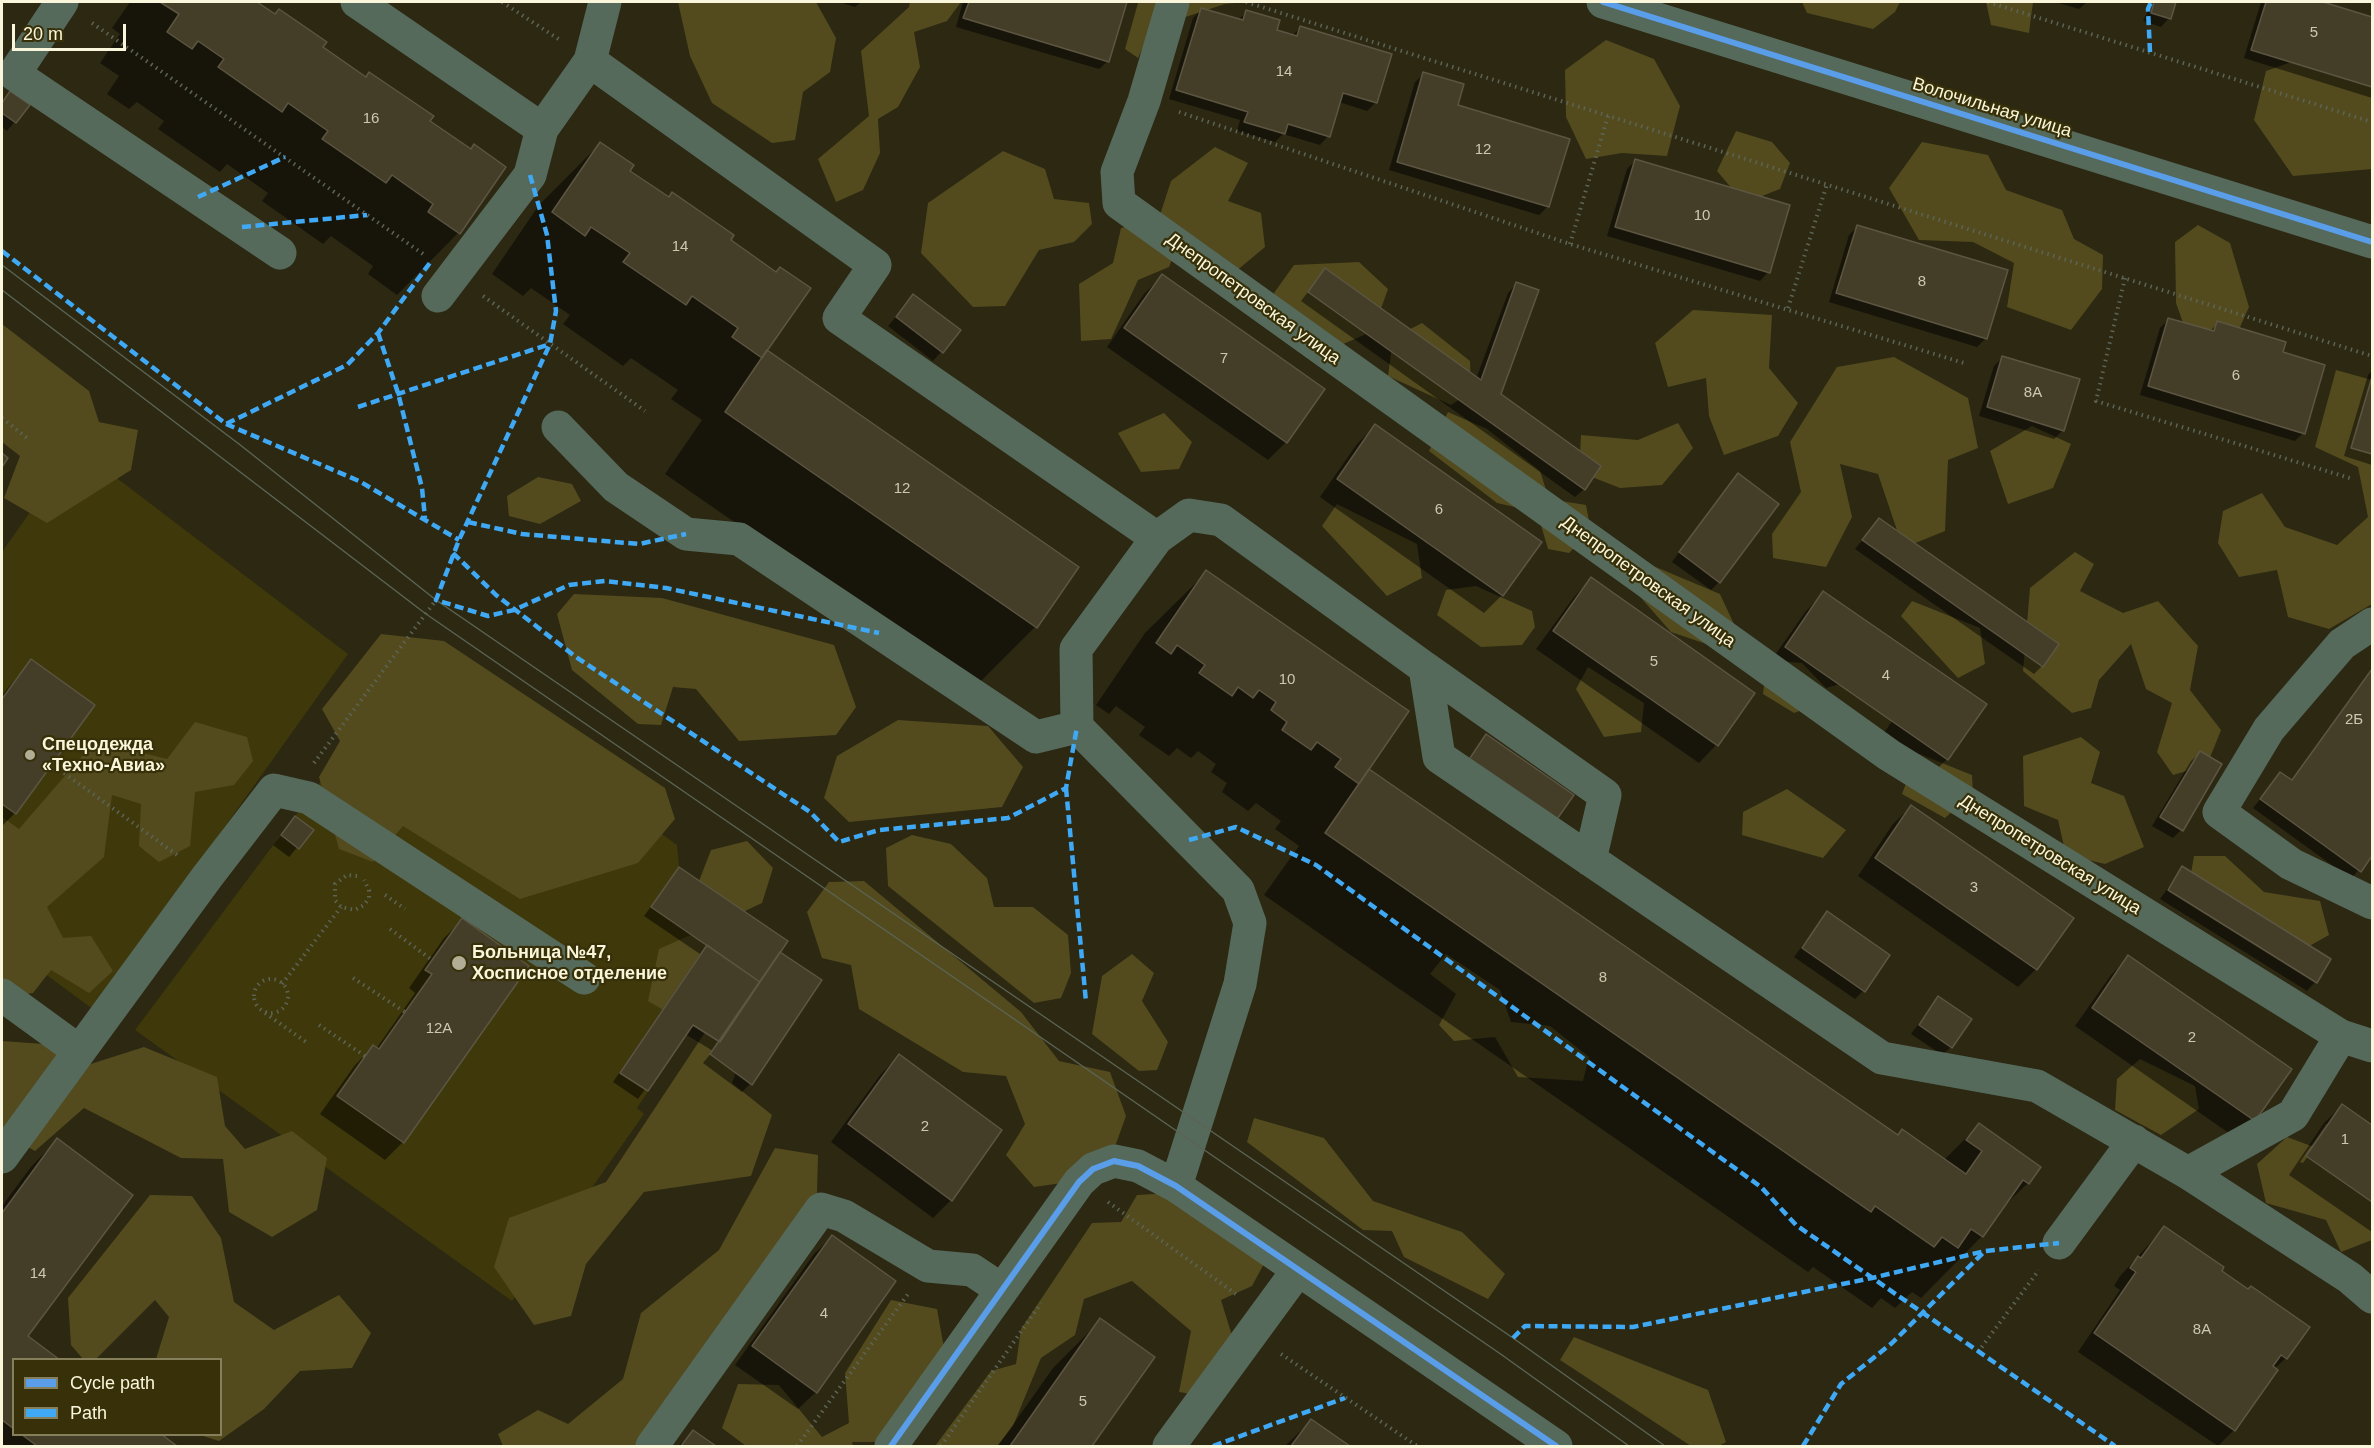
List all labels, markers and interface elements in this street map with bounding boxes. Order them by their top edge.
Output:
scale bar [15,12,129,50]
text: 20 m [23,24,63,44]
house number: 5 [2310,24,2318,42]
house number: 14 [1276,63,1292,81]
street label: Волочильная улица [1910,73,2074,143]
house number: 16 [363,110,379,128]
house number: 12 [1475,141,1491,159]
house number: 10 [1694,207,1710,225]
street label: Днепропетровская улица [1162,228,1344,370]
house number: 14 [672,238,688,256]
house number: 8 [1918,273,1926,291]
house number: 7 [1220,350,1228,368]
house number: 6 [2232,367,2240,385]
house number: 8А [2024,384,2042,402]
house number: 12 [894,480,910,498]
house number: 6 [1435,501,1443,519]
street label: Днепропетровская улица [1557,511,1739,653]
house number: 5 [1650,653,1658,671]
house number: 4 [1882,667,1890,685]
house number: 10 [1279,671,1295,689]
house number: 2Б [2345,711,2363,729]
place label: Спецодежда «Техно-Авиа» [42,734,165,777]
marker: Спецодежда «Техно-Авиа» [23,748,37,762]
street label: Днепропетровская улица [1955,790,2145,920]
house number: 3 [1970,879,1978,897]
place label: Больница №47, Хосписное отделение [472,942,667,984]
marker: Больница №47, Хосписное отделение [450,954,468,972]
house number: 8 [1599,969,1607,987]
house number: 12А [426,1020,452,1038]
house number: 2 [2188,1029,2196,1047]
house number: 2 [921,1118,929,1136]
house number: 1 [2341,1131,2349,1149]
house number: 14 [30,1265,46,1283]
house number: 4 [820,1305,828,1323]
house number: 8А [2193,1321,2211,1339]
legend [12,1358,222,1436]
text: Cycle path [70,1373,155,1393]
house number: 5 [1079,1393,1087,1411]
text: Path [70,1403,107,1423]

